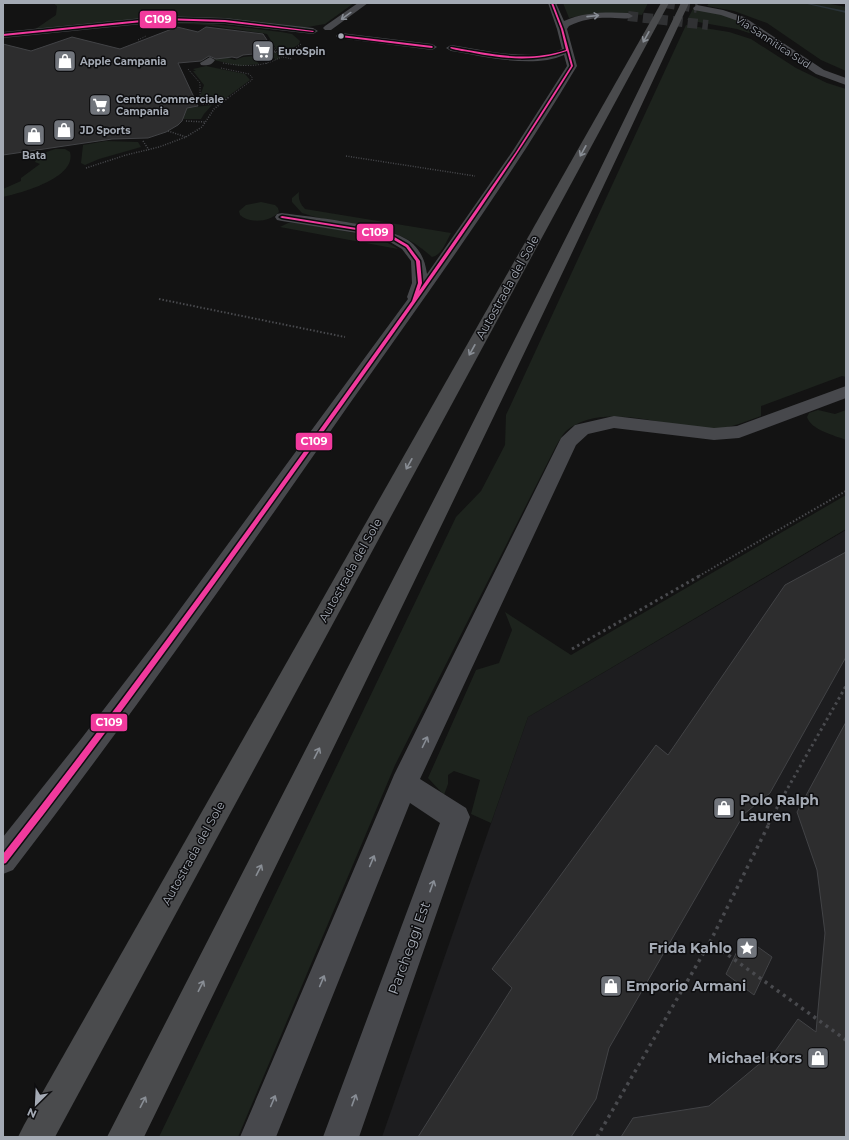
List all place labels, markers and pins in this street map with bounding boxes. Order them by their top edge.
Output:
unlabelled marker [336,31,346,41]
supermarket icon: EuroSpin [250,38,276,64]
place label: EuroSpin [278,45,326,58]
shop icon: Apple Campania [52,48,78,74]
place label: Apple Campania [79,55,167,68]
supermarket icon: Centro Commerciale Campania [87,92,113,118]
place label: Centro Commerciale Campania [116,93,224,118]
shop icon: JD Sports [51,117,77,143]
shop icon: Bata [21,122,47,148]
place label: JD Sports [79,124,131,137]
place label: Bata [22,149,46,162]
place label: Polo Ralph Lauren [740,791,819,825]
shop icon: Polo Ralph Lauren [711,795,737,821]
place icon: Frida Kahlo [734,935,760,961]
place label: Frida Kahlo [649,939,732,957]
shop icon: Emporio Armani [598,973,624,999]
place label: Emporio Armani [626,977,746,995]
shop icon: Michael Kors [805,1045,831,1071]
place label: Michael Kors [708,1049,803,1067]

